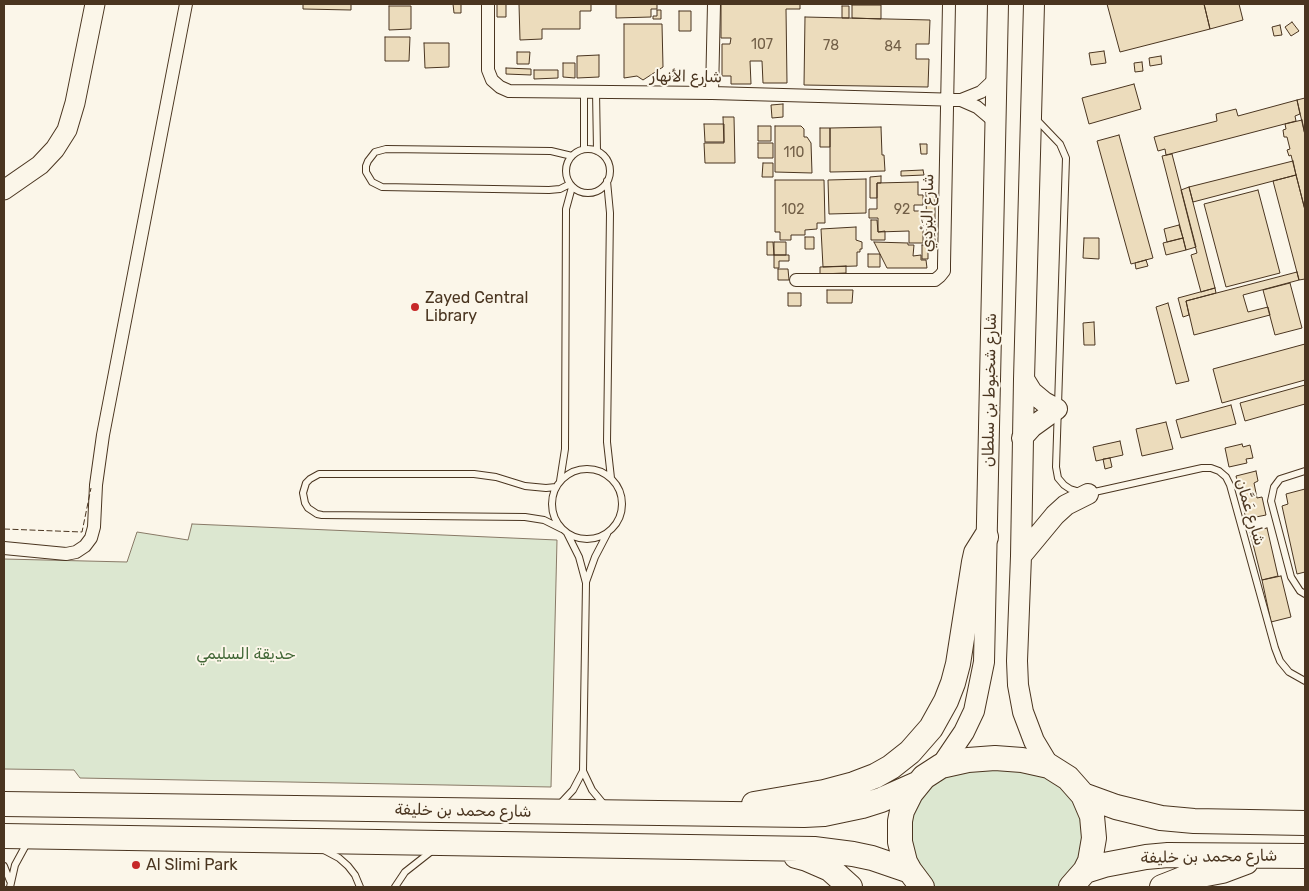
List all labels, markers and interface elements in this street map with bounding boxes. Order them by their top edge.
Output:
house number: 107 [751,37,773,53]
house number: 78 [823,38,839,54]
house number: 84 [884,39,902,55]
street label: شارع الأنهار [650,67,722,87]
house number: 110 [784,145,804,161]
street label: شارع البَرْدِي [918,174,938,252]
house number: 102 [781,202,805,218]
house number: 92 [894,202,910,218]
place label: Zayed Central Library [425,288,528,326]
marker: Zayed Central Library [409,301,421,313]
street label: شارع شخبوط بن سلطان [979,313,1001,467]
street label: شارع عَمَّان [1231,476,1269,548]
park label: حديقة السليمي [196,644,296,664]
street label: شارع محمد بن خليفة [394,800,532,822]
street label: شارع محمد بن خليفة [1140,846,1278,868]
place label: Al Slimi Park [146,855,238,875]
marker: Al Slimi Park [130,859,142,871]

